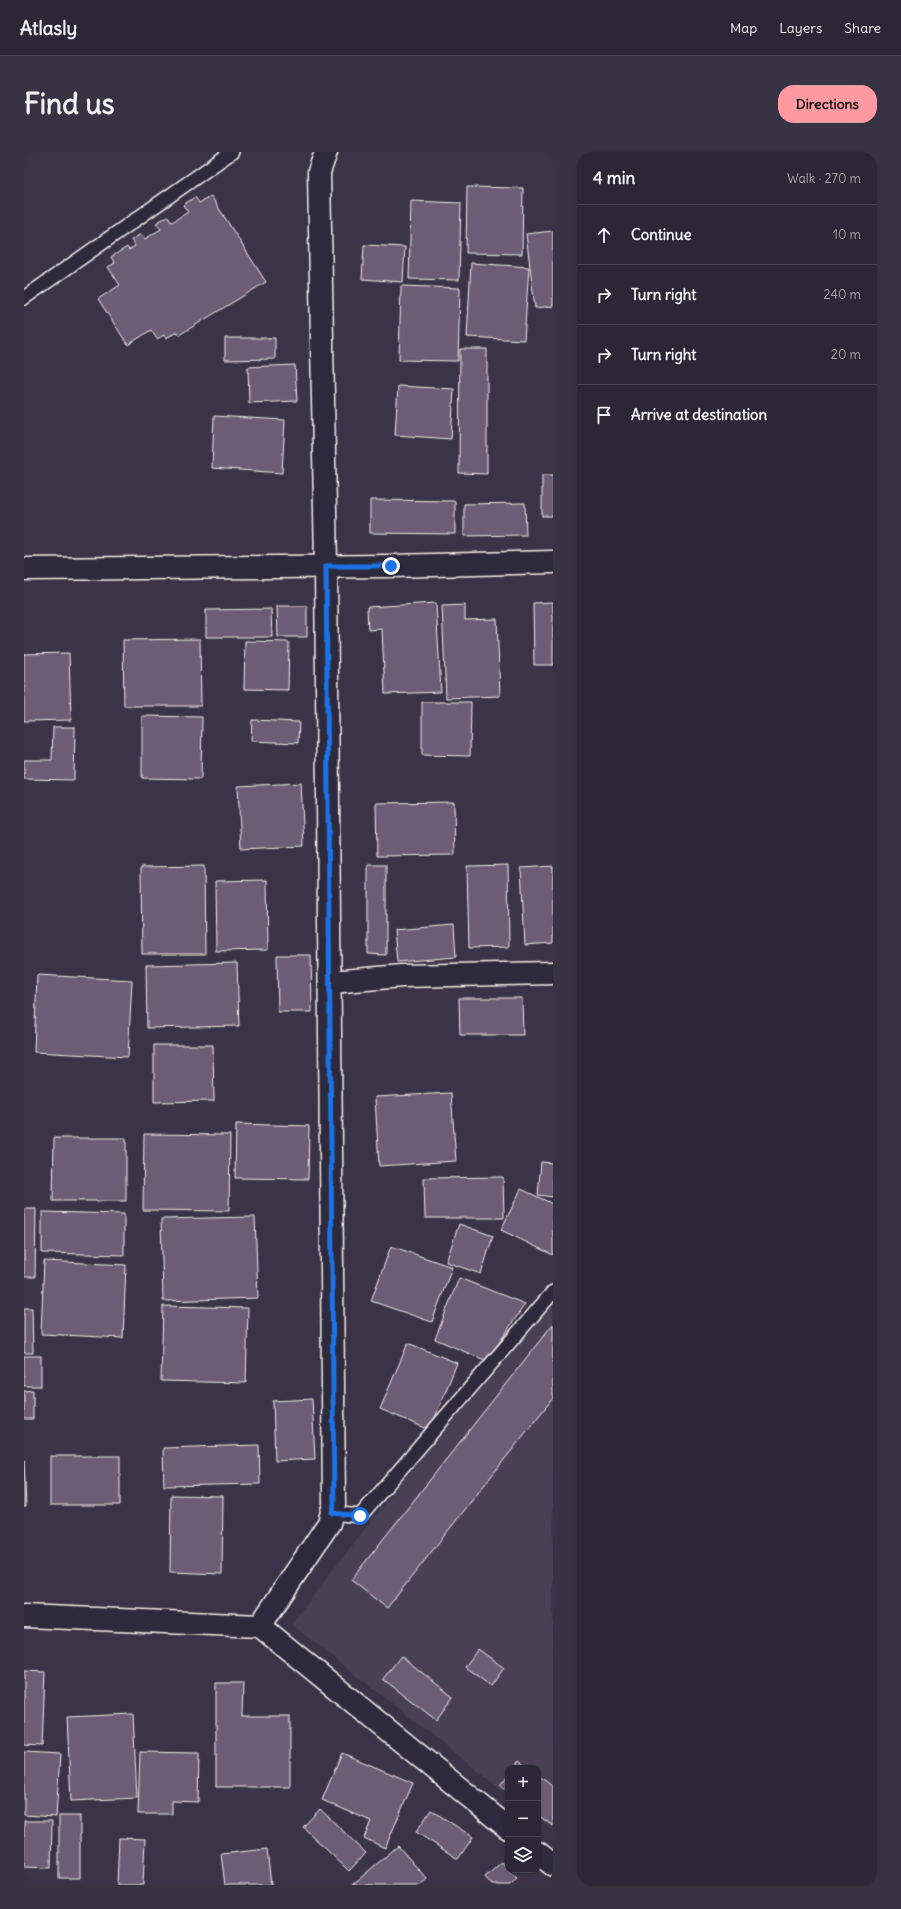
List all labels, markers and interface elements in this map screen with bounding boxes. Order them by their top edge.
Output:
text: Atlasly [20,16,77,40]
text: Map [730,19,757,37]
text: Layers [779,19,822,37]
text: Share [844,19,881,37]
button: Directions [778,85,877,123]
text: Find us [24,86,115,122]
text: 4 min [593,167,635,189]
text: Walk · 270 m [787,170,861,187]
icon: ahead [593,224,615,246]
text: Continue [631,225,692,244]
text: 10 m [833,226,861,243]
icon: right [593,284,615,306]
text: Turn right [631,285,696,304]
text: 240 m [824,286,861,303]
icon: right [593,344,615,366]
text: Turn right [631,345,696,364]
text: 20 m [831,346,861,363]
icon: arrive [593,404,615,426]
text: Arrive at destination [631,405,767,424]
route end [382,557,400,575]
route start [351,1507,369,1525]
map controls [505,1765,541,1873]
button: + [505,1765,541,1801]
button: − [505,1801,541,1837]
button: layers [505,1837,541,1873]

